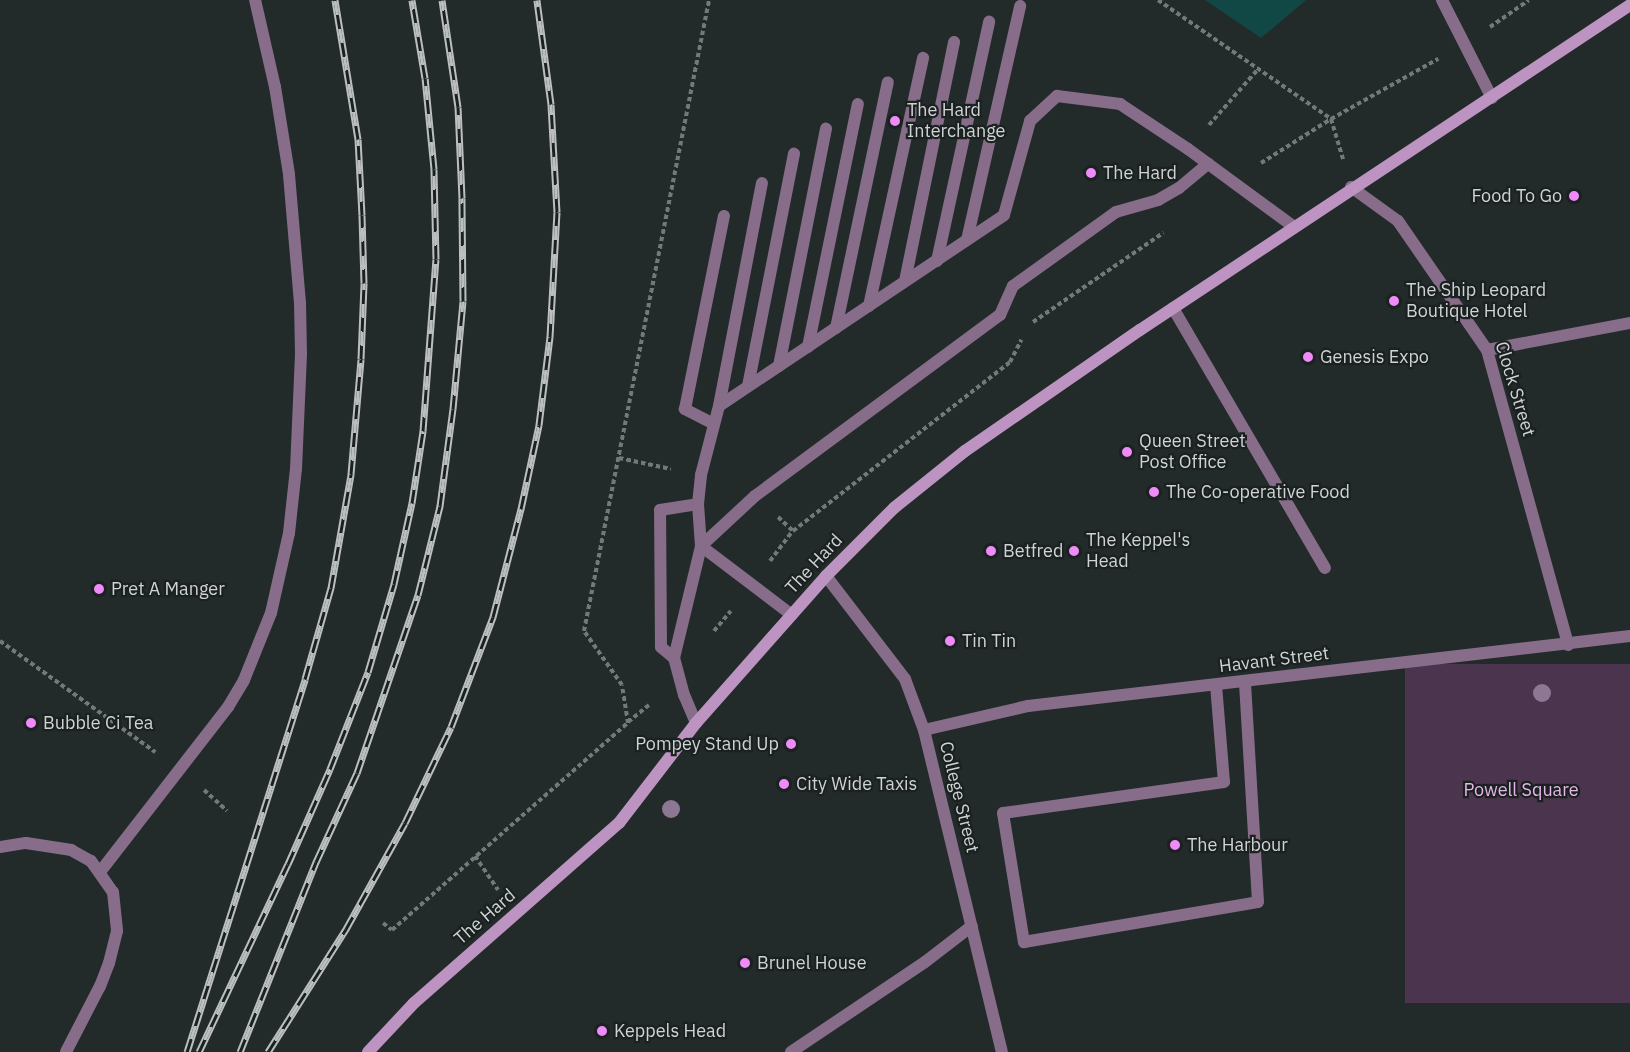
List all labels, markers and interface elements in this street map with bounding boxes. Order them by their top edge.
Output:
place label: The Hard Interchange [907,100,1005,142]
marker: The Hard Interchange [888,114,902,128]
place label: The Hard [1103,162,1177,184]
marker: The Hard [1084,166,1098,180]
place label: Food To Go [1471,185,1562,207]
marker: Food To Go [1567,189,1581,203]
place label: The Ship Leopard Boutique Hotel [1406,280,1546,322]
marker: The Ship Leopard Boutique Hotel [1387,294,1401,308]
street label: Clock Street [1490,339,1540,439]
place label: Genesis Expo [1320,346,1429,368]
marker: Genesis Expo [1301,350,1315,364]
place label: Queen Street Post Office [1139,431,1246,474]
marker: Queen Street Post Office [1120,445,1134,459]
place label: The Co-operative Food [1166,481,1350,503]
marker: The Co-operative Food [1147,485,1161,499]
street label: The Hard [781,530,847,598]
place label: The Keppel's Head [1086,530,1190,572]
place label: Betfred [1003,540,1063,562]
marker: Betfred [984,544,998,558]
marker: The Keppel's Head [1067,544,1081,558]
place label: Pret A Manger [111,578,225,600]
marker: Pret A Manger [92,582,106,596]
place label: Tin Tin [962,630,1016,652]
marker: Tin Tin [943,634,957,648]
street label: Havant Street [1218,643,1330,677]
place label: Bubble Ci Tea [43,712,153,734]
marker: Bubble Ci Tea [24,716,38,730]
place label: Pompey Stand Up [635,733,779,755]
marker: Pompey Stand Up [784,737,798,751]
street label: College Street [935,739,983,855]
place label: City Wide Taxis [796,773,917,795]
marker: City Wide Taxis [777,777,791,791]
park label: Powell Square [1463,779,1579,801]
place label: The Harbour [1187,834,1288,856]
marker: The Harbour [1168,838,1182,852]
street label: The Hard [450,885,520,949]
place label: Brunel House [757,952,867,974]
marker: Brunel House [738,956,752,970]
place label: Keppels Head [614,1020,726,1042]
marker: Keppels Head [595,1024,609,1038]

